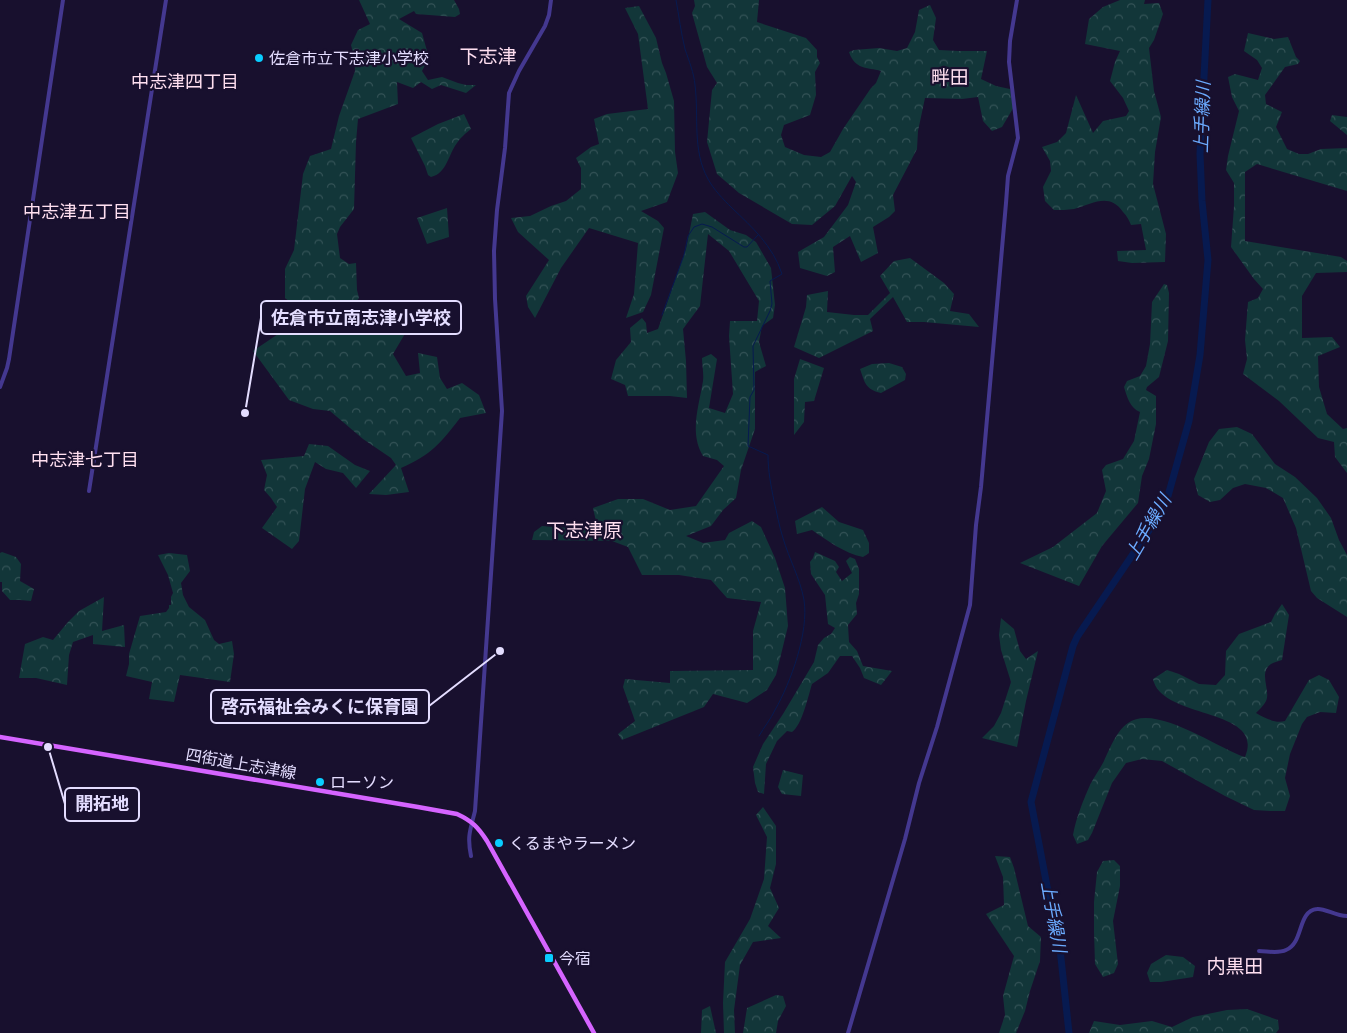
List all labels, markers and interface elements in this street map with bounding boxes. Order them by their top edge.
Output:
district label: 下志津 [459,44,517,69]
place label: 佐倉市立下志津小学校 [269,48,429,69]
marker: 佐倉市立下志津小学校 [253,52,265,64]
district label: 畔田 [931,65,969,90]
district label: 中志津四丁目 [131,70,239,93]
water label: 上手繰川 [1189,79,1215,153]
district label: 中志津五丁目 [23,200,131,223]
callout: 佐倉市立南志津小学校 [261,301,461,334]
text: 佐倉市立南志津小学校 [271,306,451,329]
district label: 中志津七丁目 [31,448,139,471]
water label: 上手繰川 [1120,488,1177,564]
district label: 下志津原 [546,518,622,543]
callout: 啓示福祉会みくに保育園 [211,690,429,723]
text: 啓示福祉会みくに保育園 [221,695,419,718]
street label: 四街道上志津線 [184,744,298,784]
place label: ローソン [330,772,394,793]
marker: ローソン [314,776,326,788]
callout: 開拓地 [65,788,139,821]
text: 開拓地 [75,792,129,815]
place label: くるまやラーメン [509,833,636,854]
marker: くるまやラーメン [493,837,505,849]
water label: 上手繰川 [1036,880,1072,956]
place label: 今宿 [559,948,591,969]
marker: 今宿 [543,952,555,964]
district label: 内黒田 [1206,954,1264,979]

